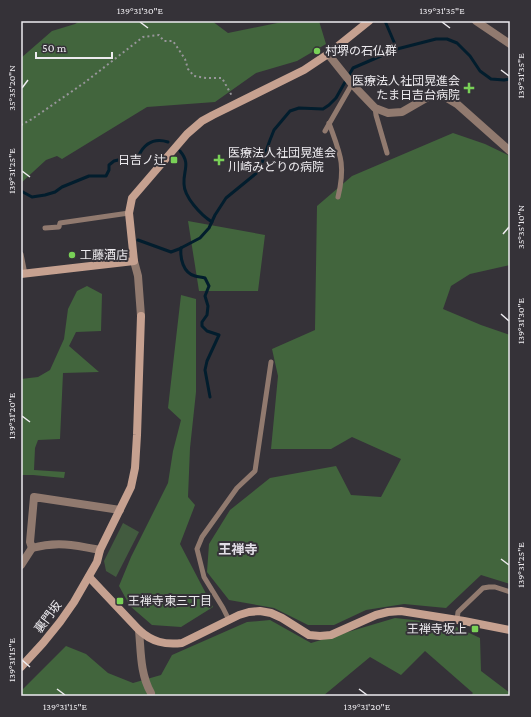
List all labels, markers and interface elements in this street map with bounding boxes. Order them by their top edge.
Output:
text: 139°31'30"E [117,5,164,16]
text: 139°31'35"E [419,5,465,16]
scale bar [36,34,112,60]
text: 50 m [42,41,67,55]
place label: 村堺の石仏群 [325,44,397,58]
marker: 村堺の石仏群 [312,46,322,56]
text: 139°31'35"E [515,53,526,99]
text: 35°35'20"N [6,65,17,111]
place label: 医療法人社団晃進会 たま日吉台病院 [352,74,460,102]
marker: 医療法人社団晃進会 たま日吉台病院 [463,82,475,94]
place label: 医療法人社団晃進会 川崎みどりの病院 [228,146,336,174]
text: 139°31'25"E [6,148,17,194]
place label: 日吉ノ辻 [118,153,166,167]
marker: 医療法人社団晃進会 川崎みどりの病院 [213,154,225,166]
marker: 日吉ノ辻 [169,155,179,165]
text: 35°35'10"N [515,204,526,249]
place label: 工藤酒店 [80,248,128,262]
marker: 工藤酒店 [67,250,77,260]
text: 139°31'30"E [515,297,526,344]
text: 139°31'20"E [6,392,17,439]
district label: 王禅寺 [218,542,258,557]
text: 139°31'25"E [515,542,526,588]
place label: 王禅寺東三丁目 [128,594,212,608]
marker: 王禅寺東三丁目 [115,596,125,606]
street label: 裏門坂 [32,598,64,636]
place label: 王禅寺坂上 [407,622,467,636]
marker: 王禅寺坂上 [470,624,480,634]
text: 139°31'15"E [6,637,17,682]
text: 139°31'15"E [43,701,88,712]
text: 139°31'20"E [344,701,391,712]

